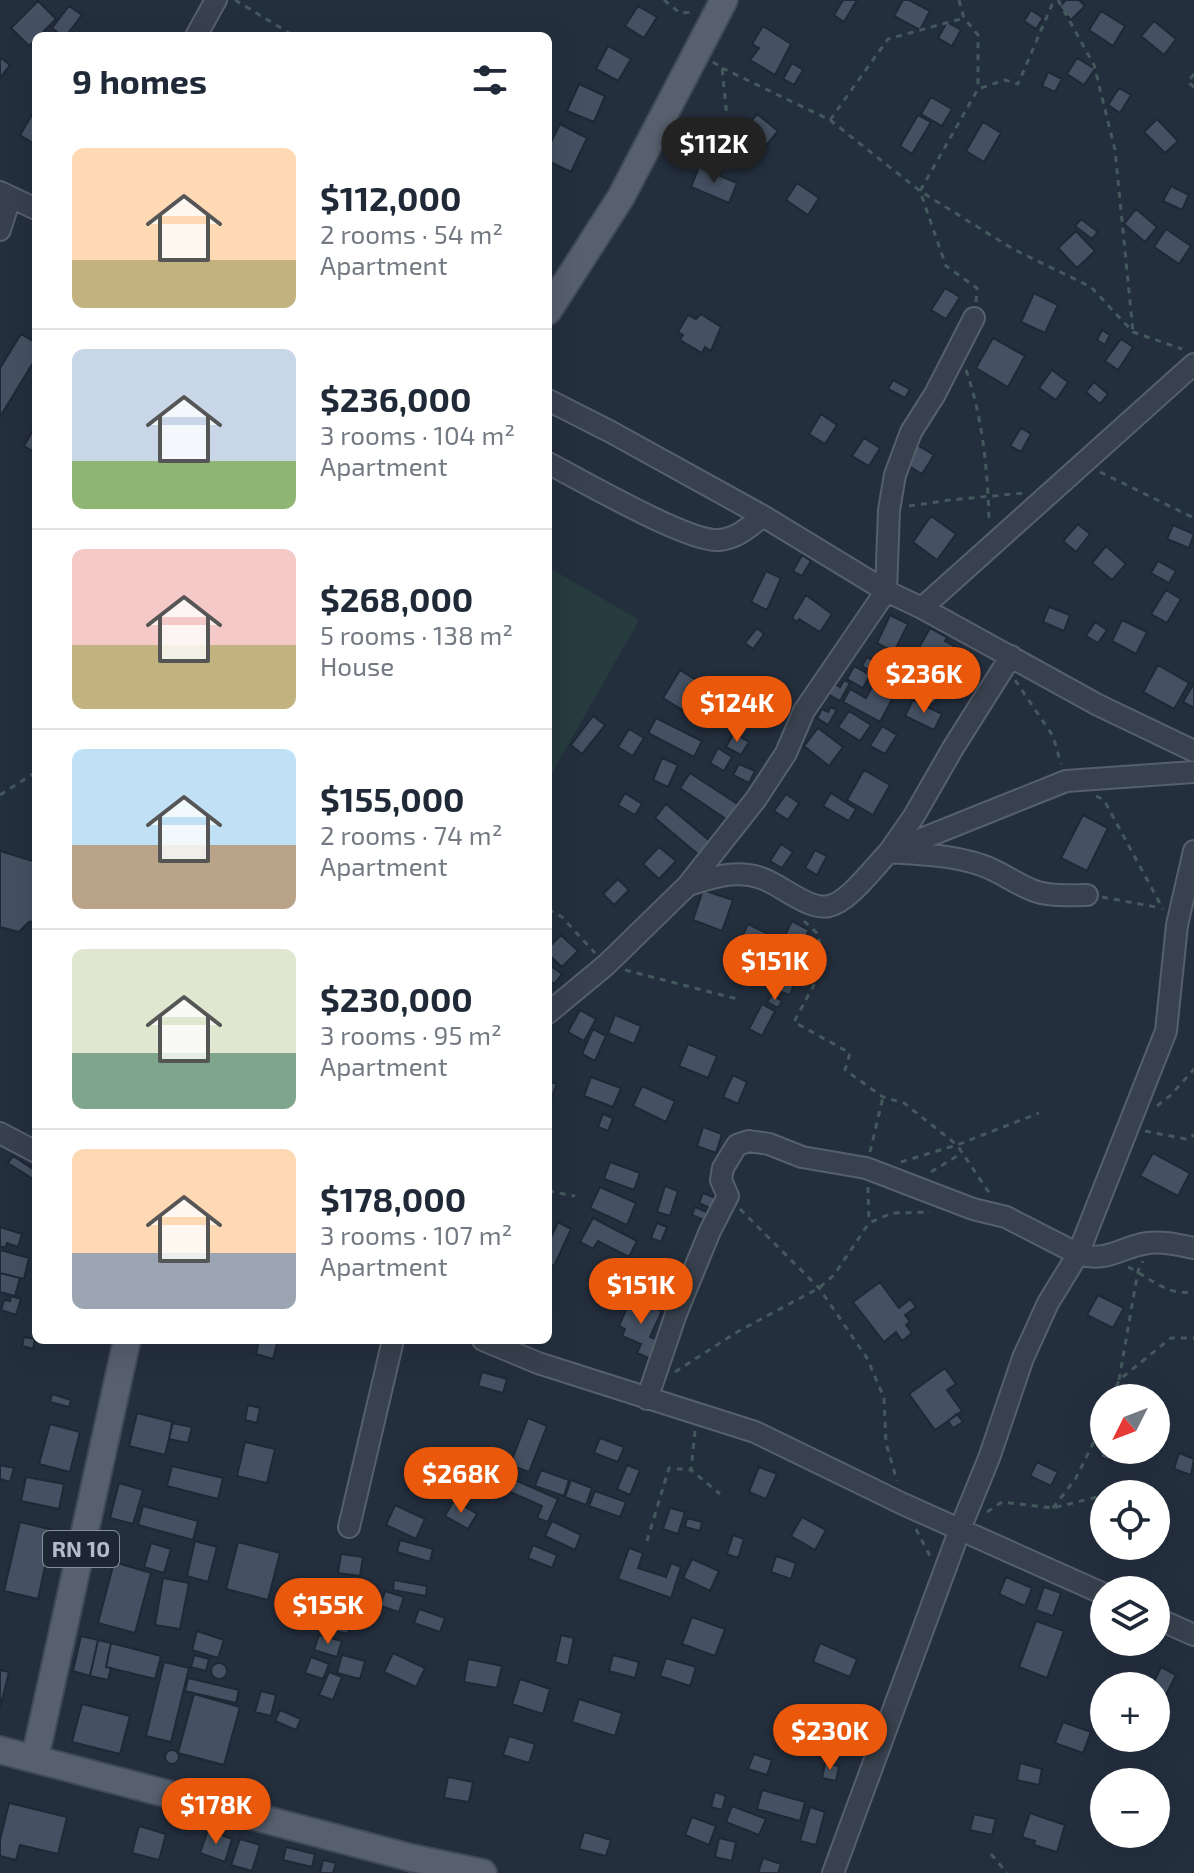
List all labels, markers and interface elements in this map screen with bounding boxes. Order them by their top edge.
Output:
icon: filters [468,58,512,102]
text: 9 homes [72,60,207,101]
pin: $112K [658,117,770,185]
text: $112K [679,127,749,158]
text: $112,000 [320,177,461,218]
icon: home [136,180,232,276]
text: 2 rooms · 54 m² [320,218,503,249]
text: Apartment [320,249,448,280]
text: $236,000 [320,378,471,419]
icon: home [136,381,232,477]
text: 3 rooms · 104 m² [320,419,515,450]
text: Apartment [320,450,448,481]
text: $268,000 [320,578,473,619]
icon: home [136,581,232,677]
text: 5 rooms · 138 m² [320,619,513,650]
pin: $236K [868,647,980,715]
text: House [320,650,394,681]
text: $236K [886,657,962,688]
pin: $124K [681,676,793,744]
text: $124K [700,686,774,717]
text: $155,000 [320,778,465,819]
icon: home [136,781,232,877]
text: 2 rooms · 74 m² [320,819,502,850]
text: Apartment [320,850,448,881]
pin: $151K [719,934,831,1002]
text: $151K [741,944,809,975]
text: $230,000 [320,978,473,1019]
icon: home [136,981,232,1077]
text: 3 rooms · 95 m² [320,1019,502,1050]
text: Apartment [320,1050,448,1081]
text: $178,000 [320,1178,466,1219]
icon: home [136,1181,232,1277]
text: 3 rooms · 107 m² [320,1219,512,1250]
text: Apartment [320,1250,448,1281]
pin: $151K [585,1258,697,1326]
text: $151K [607,1268,675,1299]
north arrow [1090,1384,1170,1464]
map controls [1090,1384,1170,1848]
pin: $268K [405,1447,517,1515]
text: $268K [422,1457,500,1488]
button: locate [1090,1480,1170,1560]
road number: RN 10 [43,1531,119,1567]
button: layers [1090,1576,1170,1656]
pin: $155K [272,1578,384,1646]
text: $155K [292,1588,364,1619]
button: + [1090,1672,1170,1752]
pin: $230K [774,1704,886,1772]
text: $230K [791,1714,869,1745]
button: − [1090,1768,1170,1848]
pin: $178K [160,1778,272,1846]
text: $178K [180,1788,252,1819]

